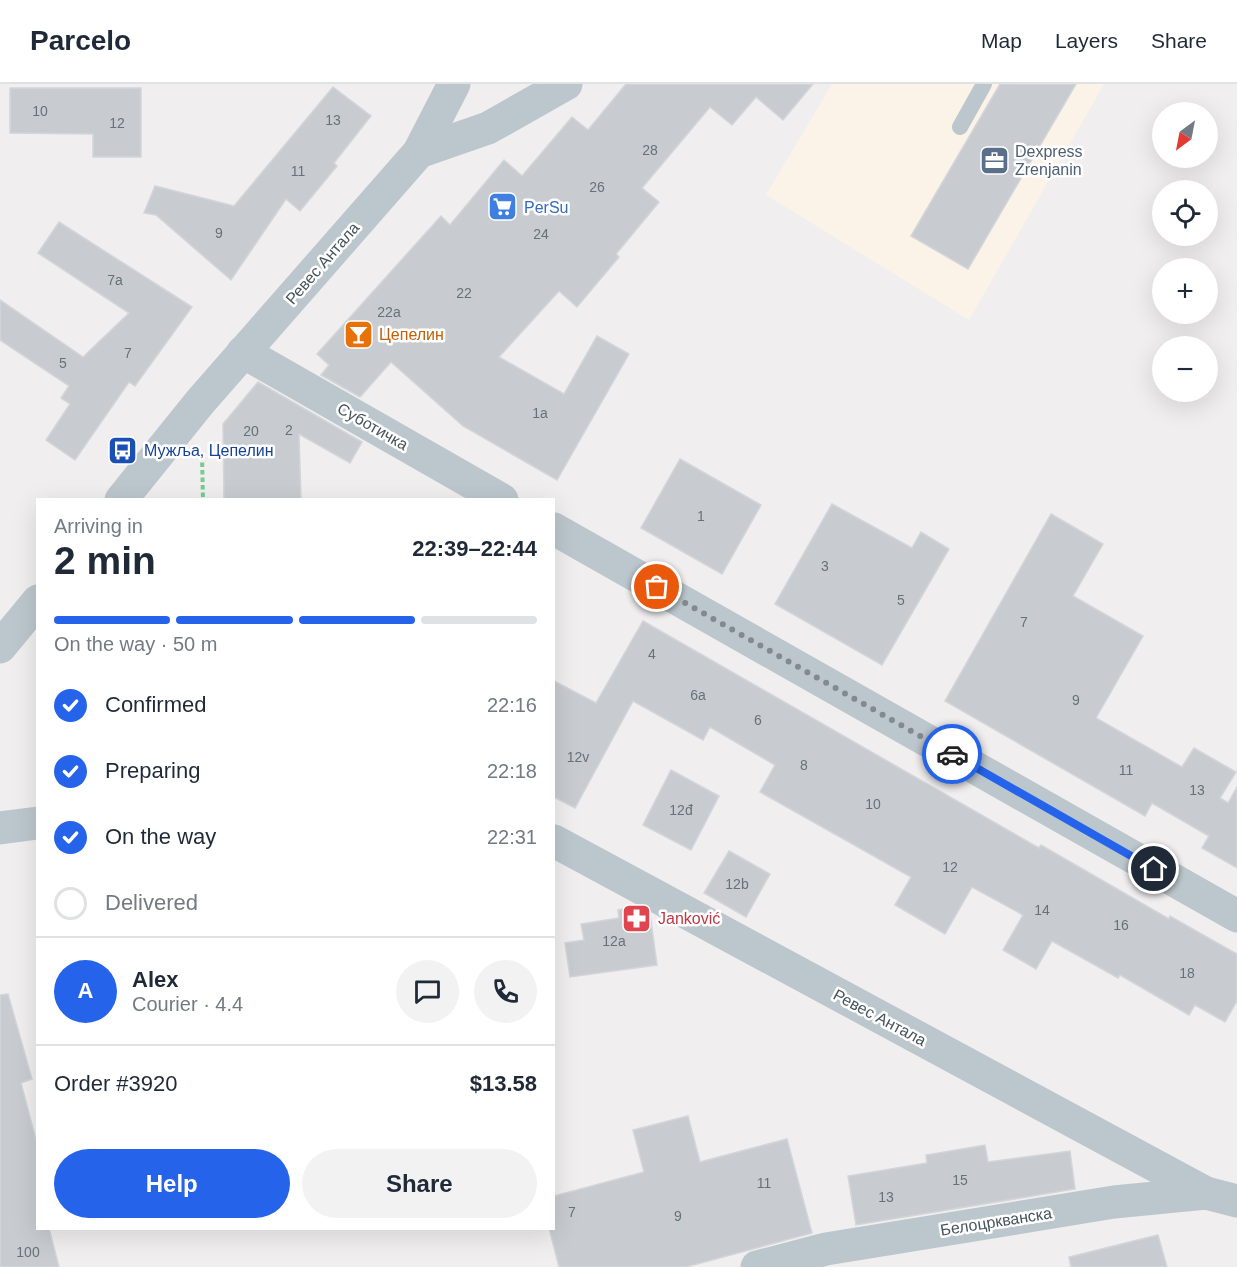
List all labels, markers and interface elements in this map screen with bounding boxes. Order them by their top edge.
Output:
text: Parcelo [30,25,131,56]
text: Map [981,29,1022,52]
text: Layers [1055,29,1118,52]
text: Share [1151,29,1207,52]
north arrow [1152,102,1218,168]
map controls [1152,102,1218,402]
house number: 10 [32,103,48,119]
house number: 13 [325,112,341,128]
house number: 12 [109,115,125,131]
house number: 28 [642,142,658,158]
place label: Dexpress Zrenjanin [1015,143,1083,178]
office icon: Dexpress Zrenjanin [978,144,1010,176]
house number: 11 [291,163,305,179]
house number: 26 [589,179,605,195]
button: locate [1152,180,1218,246]
supermarket icon: PerSu [487,191,519,223]
place label: PerSu [524,199,568,216]
street label: Ревес Антала [282,219,362,308]
house number: 9 [215,225,223,241]
house number: 24 [533,226,549,242]
button: + [1152,258,1218,324]
house number: 7a [107,272,123,288]
house number: 22 [456,285,472,301]
house number: 22a [377,304,401,320]
bar icon: Цепелин [342,318,374,350]
place label: Цепелин [379,326,444,343]
button: − [1152,336,1218,402]
house number: 7 [124,345,132,361]
house number: 5 [59,355,67,371]
street label: Суботичка [335,399,411,453]
house number: 1a [532,405,548,421]
house number: 2 [285,422,293,438]
house number: 20 [243,423,259,439]
bus stop icon: Мужља, Цепелин [107,434,139,466]
place label: Мужља, Цепелин [144,442,274,459]
house number: 1 [697,508,705,524]
text: Arriving in [54,515,143,537]
text: 22:39–22:44 [412,536,537,561]
text: 2 min [54,539,156,582]
house number: 3 [821,558,829,574]
pin [631,561,682,612]
icon: bag [640,570,673,603]
house number: 5 [897,592,905,608]
house number: 7 [1020,614,1028,630]
text: On the way · 50 m [54,633,217,655]
house number: 4 [648,646,656,662]
house number: 6a [690,687,706,703]
icon: check [54,689,87,722]
text: Confirmed [105,692,206,717]
house number: 9 [1072,692,1080,708]
text: 22:16 [487,694,537,716]
house number: 6 [754,712,762,728]
courier [922,724,982,784]
icon: car [936,738,969,771]
house number: 12v [567,749,589,765]
icon: check [54,755,87,788]
house number: 8 [800,757,808,773]
text: Preparing [105,758,200,783]
text: 22:18 [487,760,537,782]
house number: 11 [1119,762,1133,778]
house number: 13 [1189,782,1205,798]
house number: 10 [865,796,881,812]
house number: 12đ [669,802,693,818]
icon: check [54,821,87,854]
text: On the way [105,824,216,849]
text: 22:31 [487,826,537,848]
pin [1128,843,1179,894]
icon: home [1137,852,1170,885]
house number: 12 [942,859,958,875]
house number: 12b [725,876,749,892]
text: Delivered [105,890,198,915]
pharmacy icon: Janković [621,902,653,934]
house number: 14 [1034,902,1050,918]
place label: Janković [658,910,720,927]
house number: 16 [1113,917,1129,933]
house number: 12a [602,933,626,949]
button: chat [396,960,459,1023]
button: phone [474,960,537,1023]
house number: 18 [1179,965,1195,981]
text: Alex [132,967,178,992]
text: A [78,978,93,1003]
street label: Ревес Антала [831,986,929,1049]
text: Courier · 4.4 [132,993,243,1015]
text: Order #3920 [54,1071,178,1096]
text: $13.58 [470,1071,537,1096]
button: Help [54,1149,290,1218]
button: Share [302,1149,537,1218]
house number: 15 [952,1172,968,1188]
house number: 11 [757,1175,771,1191]
house number: 13 [878,1189,894,1205]
house number: 7 [568,1204,576,1220]
street label: Белоцркванска [939,1204,1053,1239]
house number: 9 [674,1208,682,1224]
house number: 100 [16,1244,40,1260]

